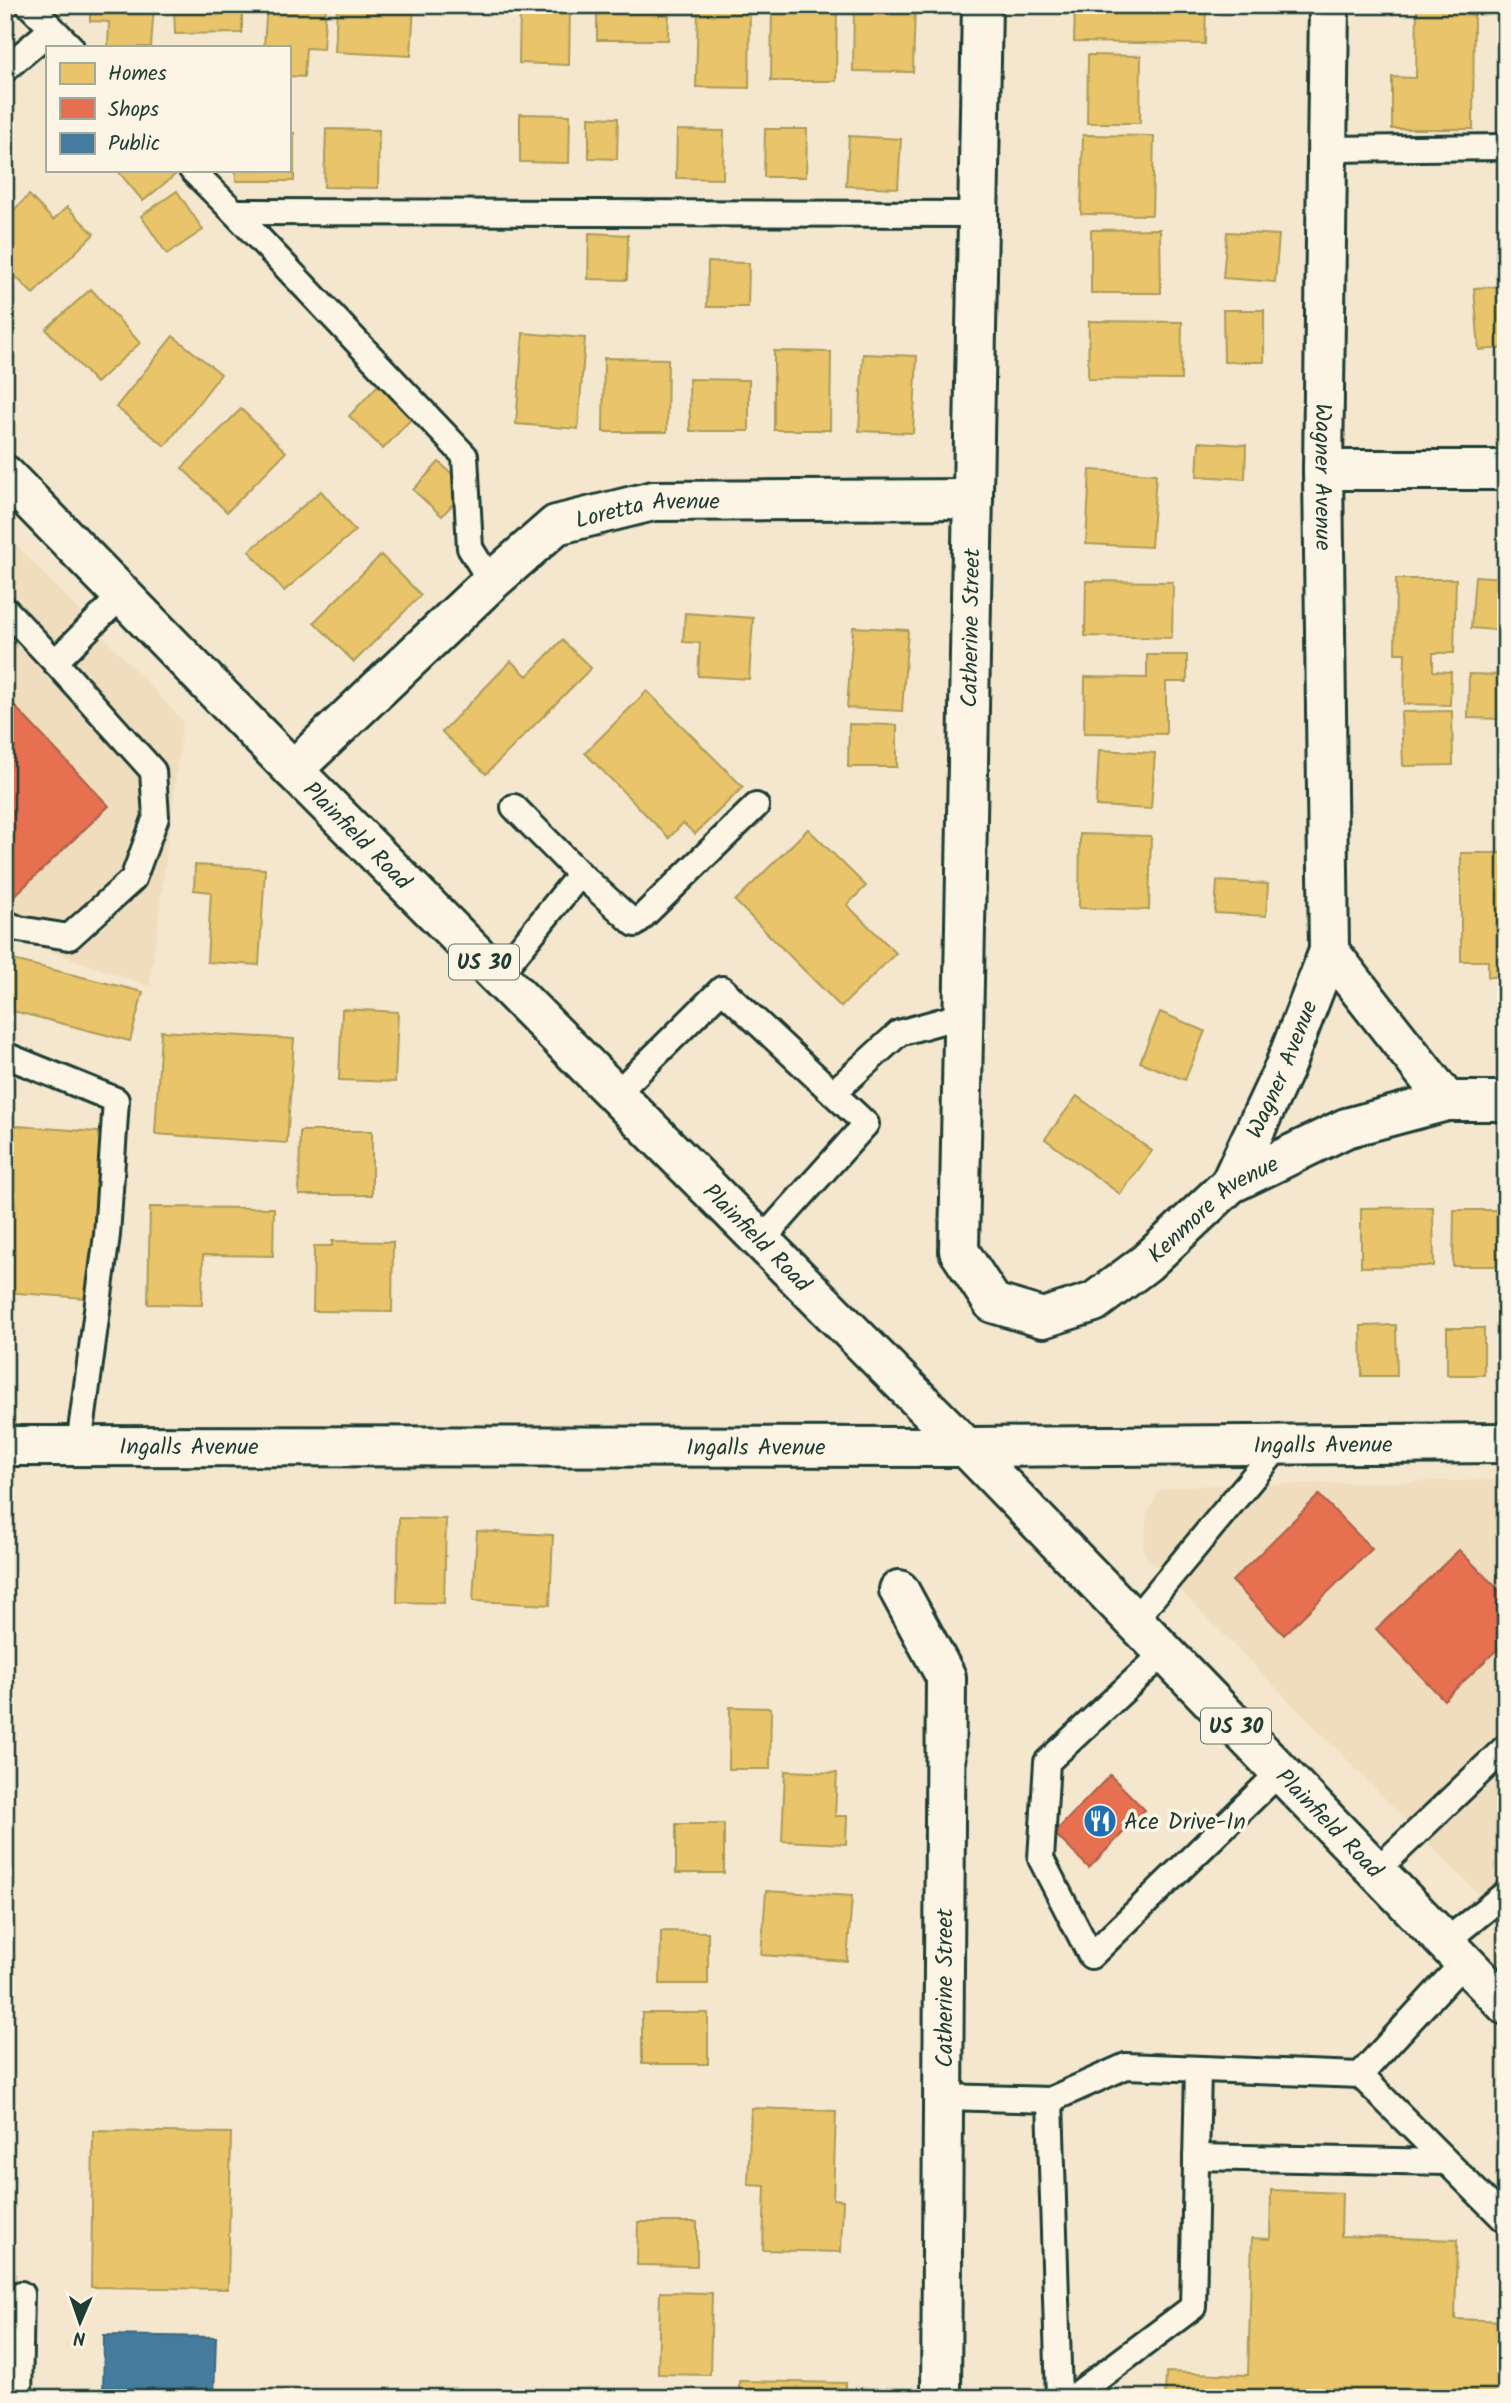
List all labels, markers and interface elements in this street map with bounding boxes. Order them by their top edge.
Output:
legend [46,46,290,172]
text: Homes [108,58,167,91]
text: Shops [108,94,159,127]
text: Public [108,128,160,161]
street label: Wagner Avenue [1303,403,1340,551]
street label: Loretta Avenue [572,485,720,540]
street label: Catherine Street [953,547,991,708]
street label: Plainfield Road [294,774,419,900]
road number: US 30 [449,944,519,979]
street label: Wagner Avenue [1238,995,1328,1145]
street label: Kenmore Avenue [1140,1147,1285,1273]
street label: Plainfield Road [693,1176,819,1302]
street label: Ingalls Avenue [1253,1428,1393,1465]
street label: Ingalls Avenue [119,1430,259,1466]
street label: Ingalls Avenue [686,1431,826,1467]
road number: US 30 [1201,1708,1271,1744]
street label: Plainfield Road [1266,1761,1391,1888]
restaurant icon: Ace Drive-In [1081,1802,1119,1840]
place label: Ace Drive-In [1124,1805,1246,1841]
street label: Catherine Street [928,1907,964,2068]
north arrow [46,2288,116,2358]
text: N [73,2322,86,2352]

